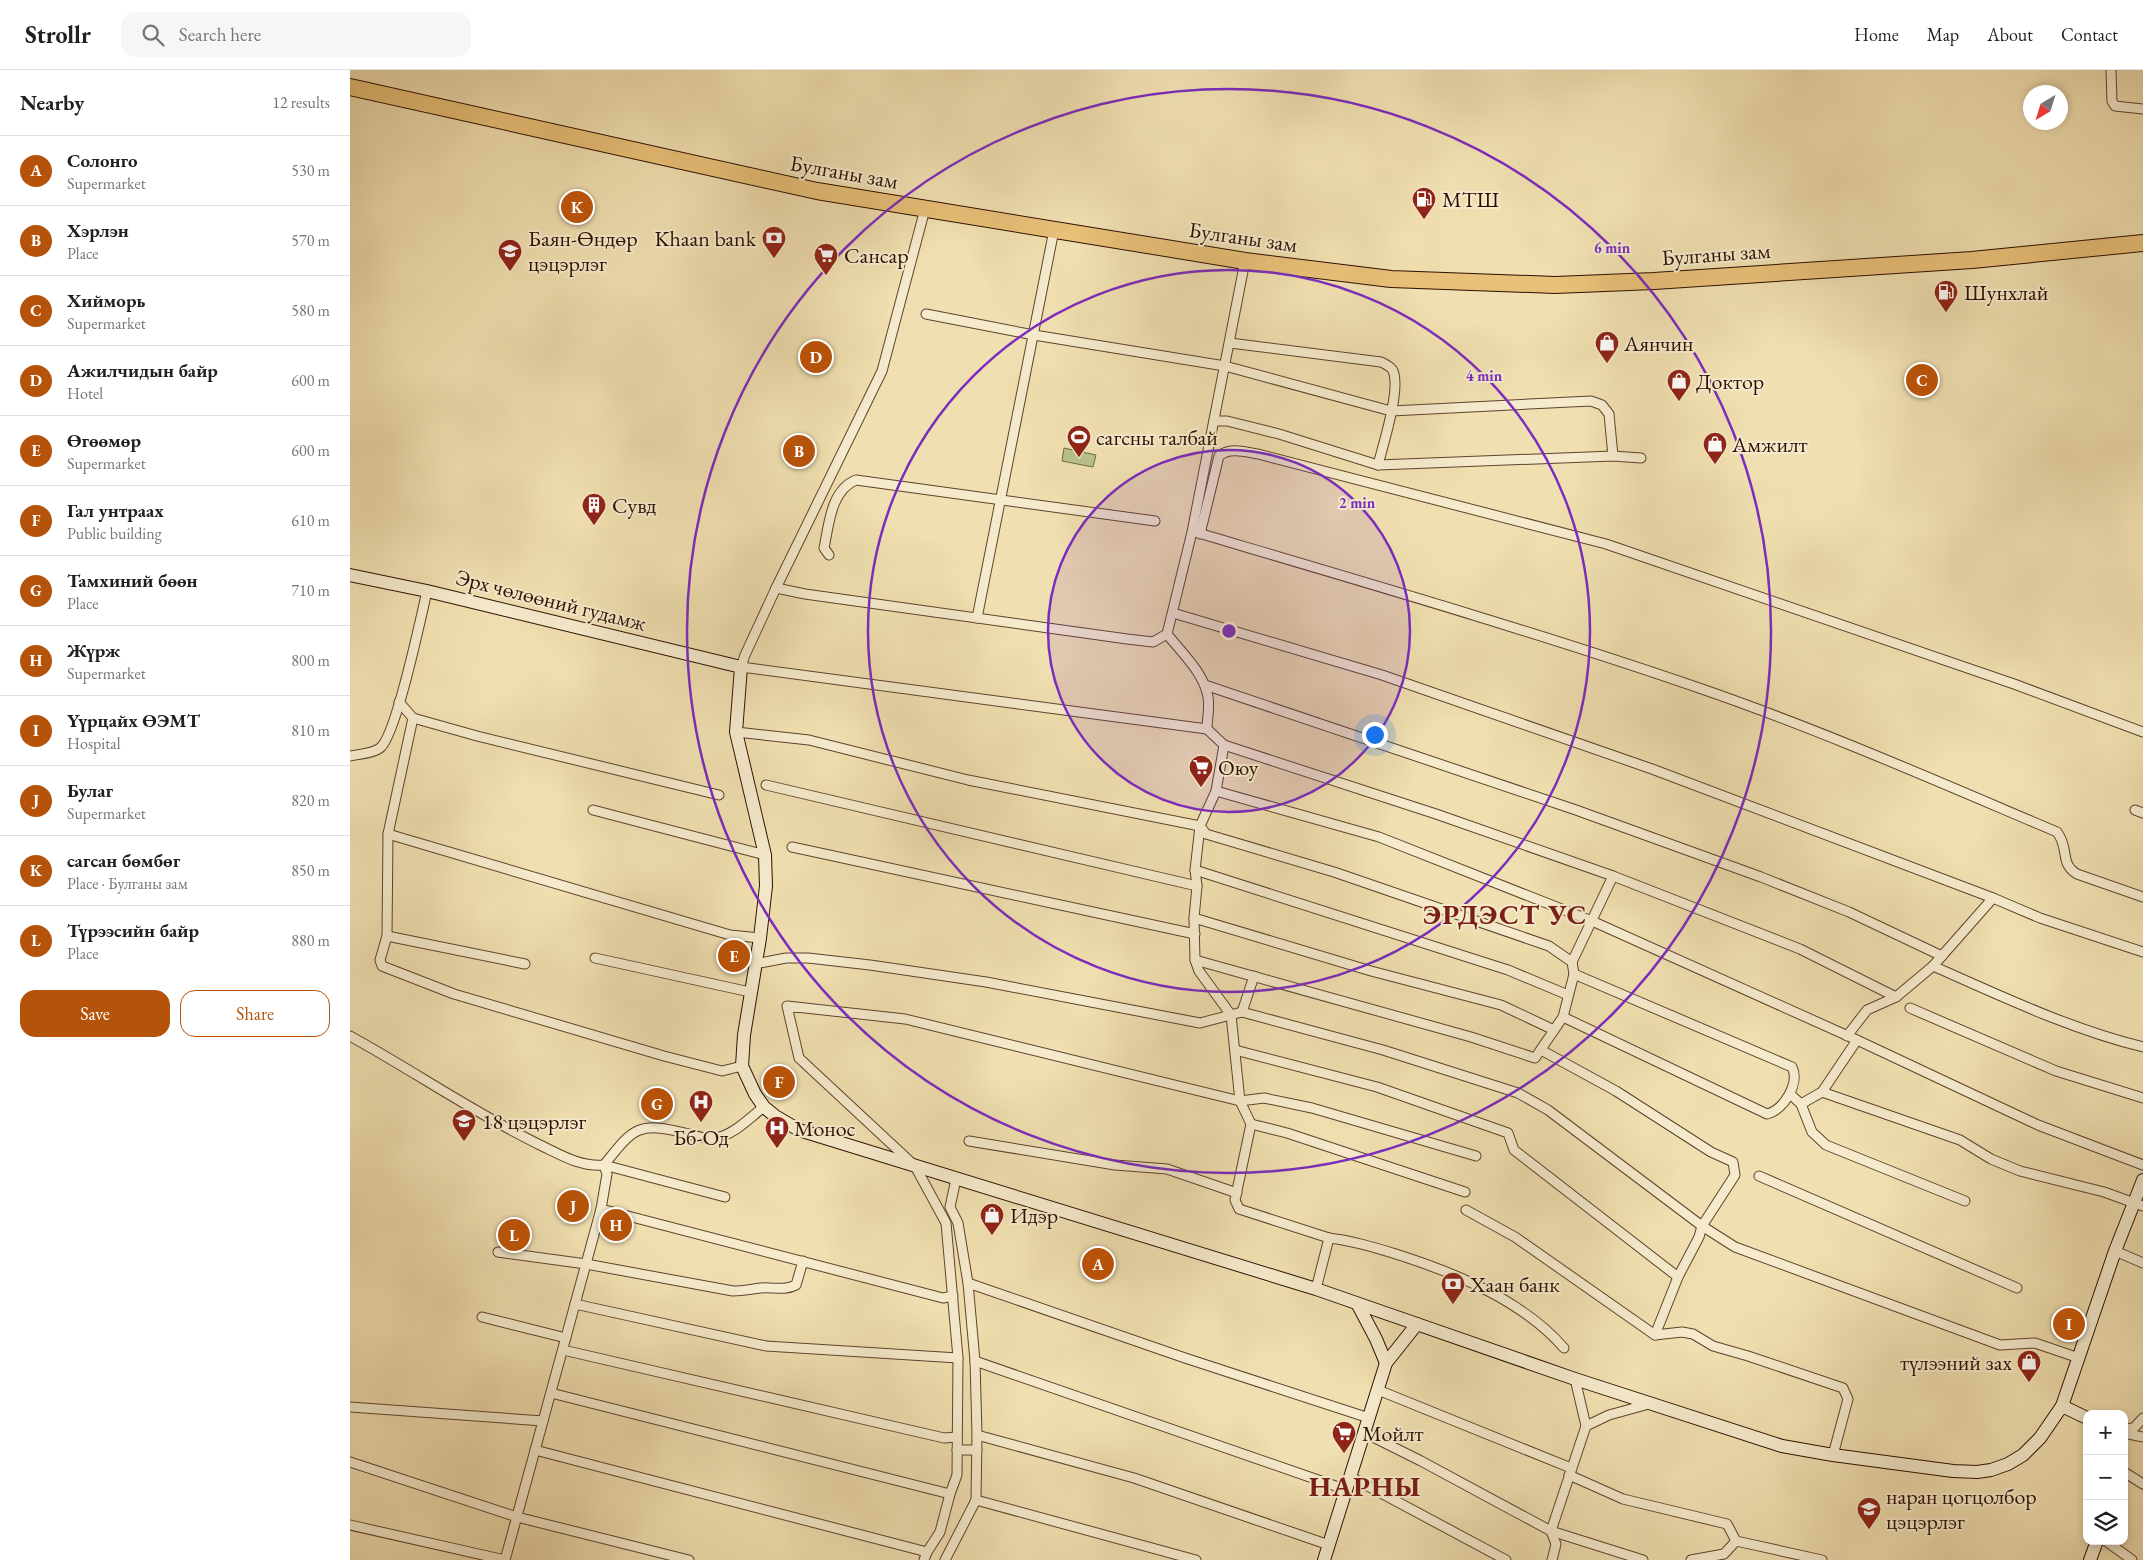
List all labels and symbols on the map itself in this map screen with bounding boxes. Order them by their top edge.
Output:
north arrow [2023,85,2068,130]
street label: Булганы зам [788,148,901,196]
place label: МТШ [1442,185,1500,214]
fuel station icon: МТШ [1411,186,1437,220]
pin: K [561,188,593,226]
street label: Булганы зам [1187,215,1299,259]
place label: Баян-Өндөр цэцэрлэг [528,224,638,278]
place label: Khaan bank [655,224,757,253]
bank icon: Khaan bank [761,225,787,259]
street label: Булганы зам [1660,236,1772,272]
school or university icon: Баян-Өндөр цэцэрлэг [497,238,523,272]
text: 6 min [1594,238,1631,257]
place label: Сансар [844,241,909,270]
supermarket icon: Сансар [813,242,839,276]
place label: Шунхлай [1964,278,2049,307]
fuel station icon: Шунхлай [1933,279,1959,313]
place label: Аянчин [1623,329,1693,358]
shop icon: Аянчин [1594,330,1620,364]
pin: D [800,338,832,376]
pin: C [1906,361,1938,399]
text: 4 min [1466,366,1503,385]
place label: Доктор [1696,367,1764,396]
shop icon: Доктор [1666,368,1692,402]
place label: сагсны талбай [1096,423,1218,452]
sports icon: сагсны талбай [1066,424,1092,458]
place label: Амжилт [1731,430,1808,459]
shop icon: Амжилт [1702,431,1728,465]
pin: B [783,432,815,470]
place label: Сувд [612,491,656,520]
building icon: Сувд [581,492,607,526]
text: 2 min [1339,493,1376,512]
street label: Эрх чөлөөний гудамж [453,562,650,638]
centre of rings [1220,622,1238,640]
your location [1362,722,1388,748]
place label: Оюу [1218,753,1259,782]
supermarket icon: Оюу [1188,754,1214,788]
district label: ЭРДЭСТ УС [1423,896,1587,932]
pin: E [718,937,750,975]
pin: F [763,1063,795,1101]
pin: G [641,1085,673,1123]
hospital icon: Бб-Од [688,1089,714,1123]
place label: 18 цэцэрлэг [482,1107,587,1136]
school or university icon: 18 цэцэрлэг [451,1108,477,1142]
place label: Монос [794,1114,856,1143]
hospital icon: Монос [764,1115,790,1149]
place label: Бб-Од [673,1123,729,1152]
pin: J [557,1187,589,1225]
place label: Идэр [1010,1201,1058,1230]
shop icon: Идэр [979,1202,1005,1236]
pin: H [600,1206,632,1244]
pin: L [498,1216,530,1254]
pin: A [1082,1245,1114,1283]
place label: Хаан банк [1469,1270,1560,1299]
bank icon: Хаан банк [1440,1271,1466,1305]
pin: I [2053,1305,2085,1343]
place label: түлээний зах [1900,1348,2013,1377]
shop icon: түлээний зах [2016,1349,2042,1383]
place label: Мойлт [1362,1419,1424,1448]
supermarket icon: Мойлт [1331,1420,1357,1454]
district label: НАРНЫ [1309,1468,1421,1504]
place label: наран цогцолбор цэцэрлэг [1886,1482,2037,1536]
school or university icon: наран цогцолбор цэцэрлэг [1856,1496,1882,1530]

